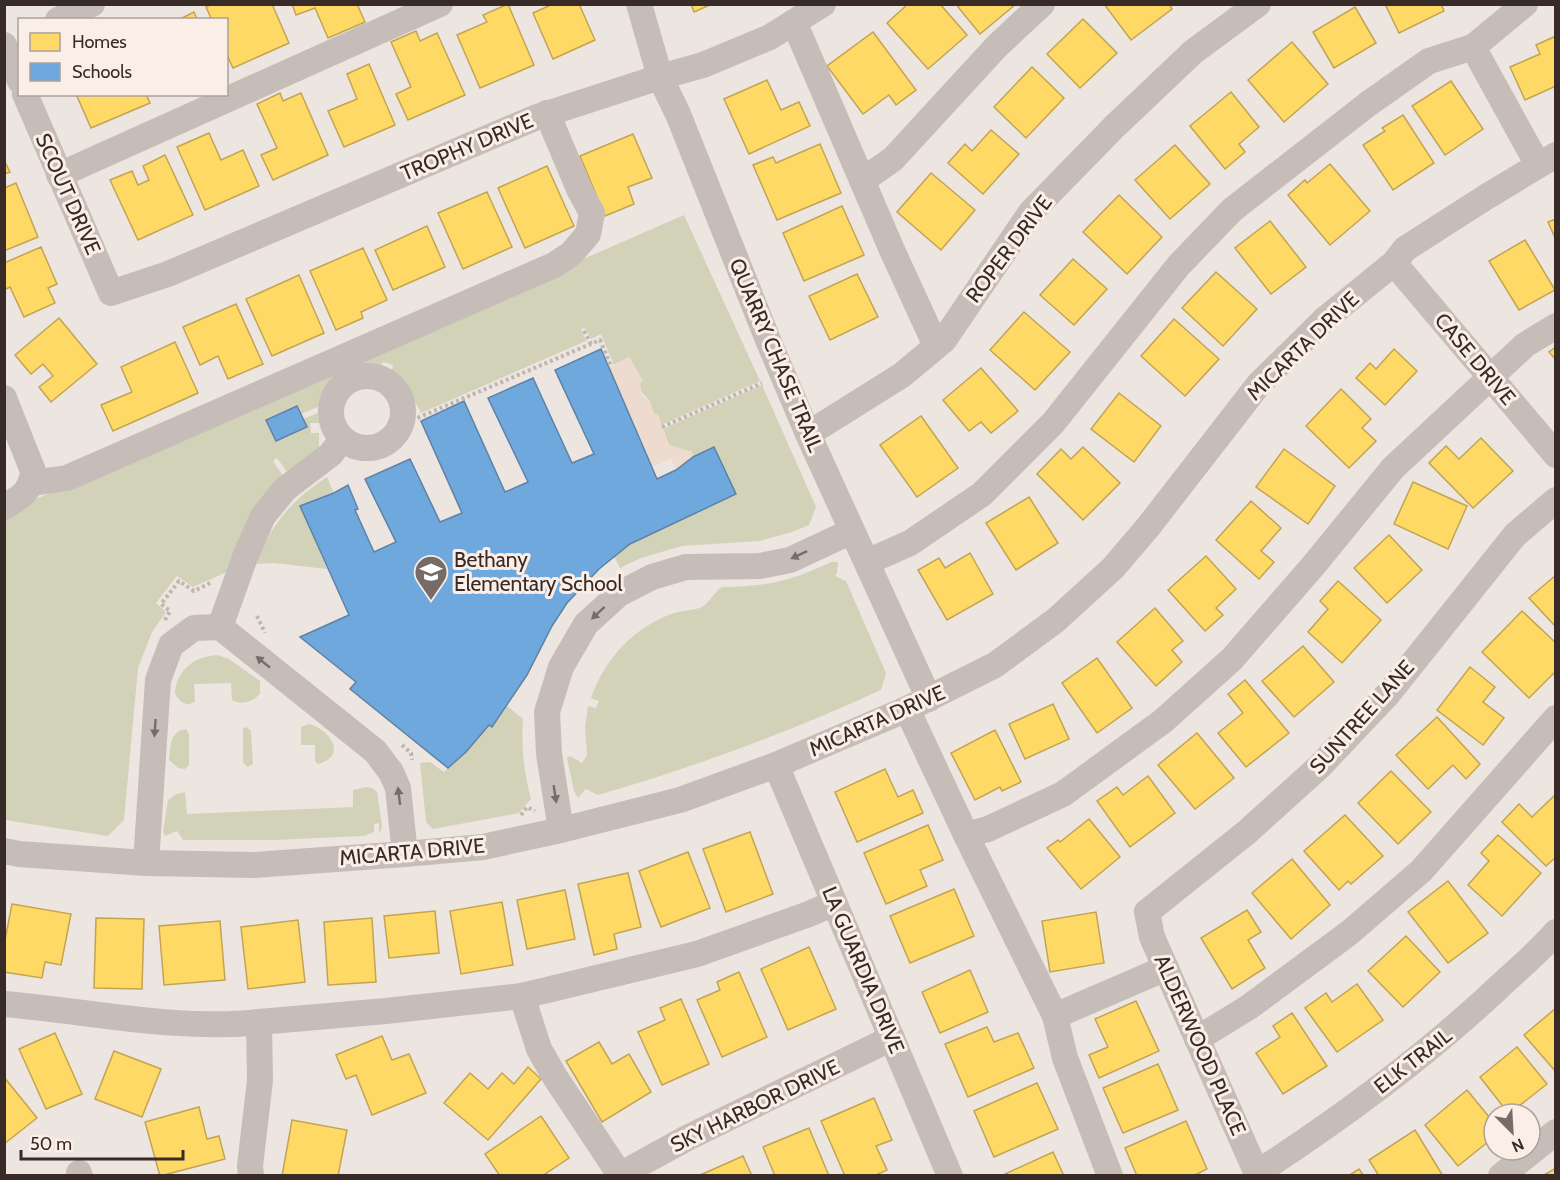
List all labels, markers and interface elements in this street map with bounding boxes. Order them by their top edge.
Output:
legend [18,18,228,96]
text: Homes [72,31,127,53]
text: Schools [72,61,132,83]
street label: TROPHY DRIVE [397,107,537,186]
street label: SCOUT DRIVE [31,129,106,258]
street label: ROPER DRIVE [960,190,1057,307]
street label: QUARRY CHASE TRAIL [724,254,829,456]
street label: MICARTA DRIVE [1241,286,1364,405]
street label: CASE DRIVE [1430,308,1521,410]
place label: Bethany Elementary School [454,547,622,596]
one-way arrow [791,551,808,560]
school or university icon: Bethany Elementary School [413,554,449,601]
one-way arrow [591,606,606,619]
street label: SUNTREE LANE [1304,655,1419,779]
one-way arrow [256,656,271,669]
street label: MICARTA DRIVE [805,679,949,762]
one-way arrow [151,718,160,737]
one-way arrow [550,784,559,803]
one-way arrow [394,787,403,806]
street label: MICARTA DRIVE [338,833,486,870]
street label: LA GUARDIA DRIVE [817,883,910,1057]
street label: ALDERWOOD PLACE [1149,951,1252,1139]
street label: ELK TRAIL [1369,1022,1457,1099]
street label: SKY HARBOR DRIVE [666,1054,843,1157]
north arrow [1482,1102,1542,1162]
scale bar [21,1123,183,1161]
text: 50 m [30,1133,72,1155]
text: N [1509,1134,1527,1156]

